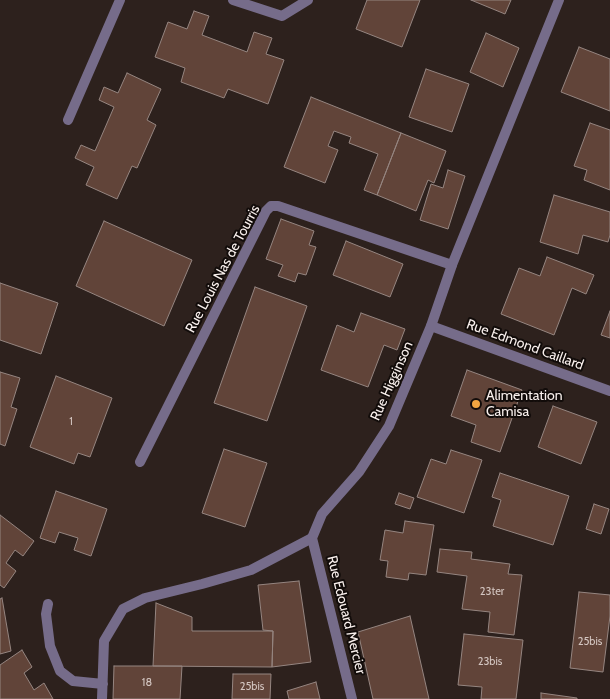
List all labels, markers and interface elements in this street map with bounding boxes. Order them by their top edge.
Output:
street label: Rue Louis Nas de Tourris [182,202,264,336]
street label: Rue Edmond Caillard [464,316,586,374]
street label: Rue Higginson [367,339,417,423]
place label: Alimentation Camisa [486,388,562,421]
marker: Alimentation Camisa [470,398,482,410]
house number: 1 [69,415,73,429]
street label: Rue Edouard Mercier [323,554,369,676]
house number: 23ter [480,585,504,599]
house number: 25bis [578,635,602,649]
house number: 23bis [478,655,502,669]
house number: 18 [142,676,152,690]
house number: 25bis [240,680,264,694]

